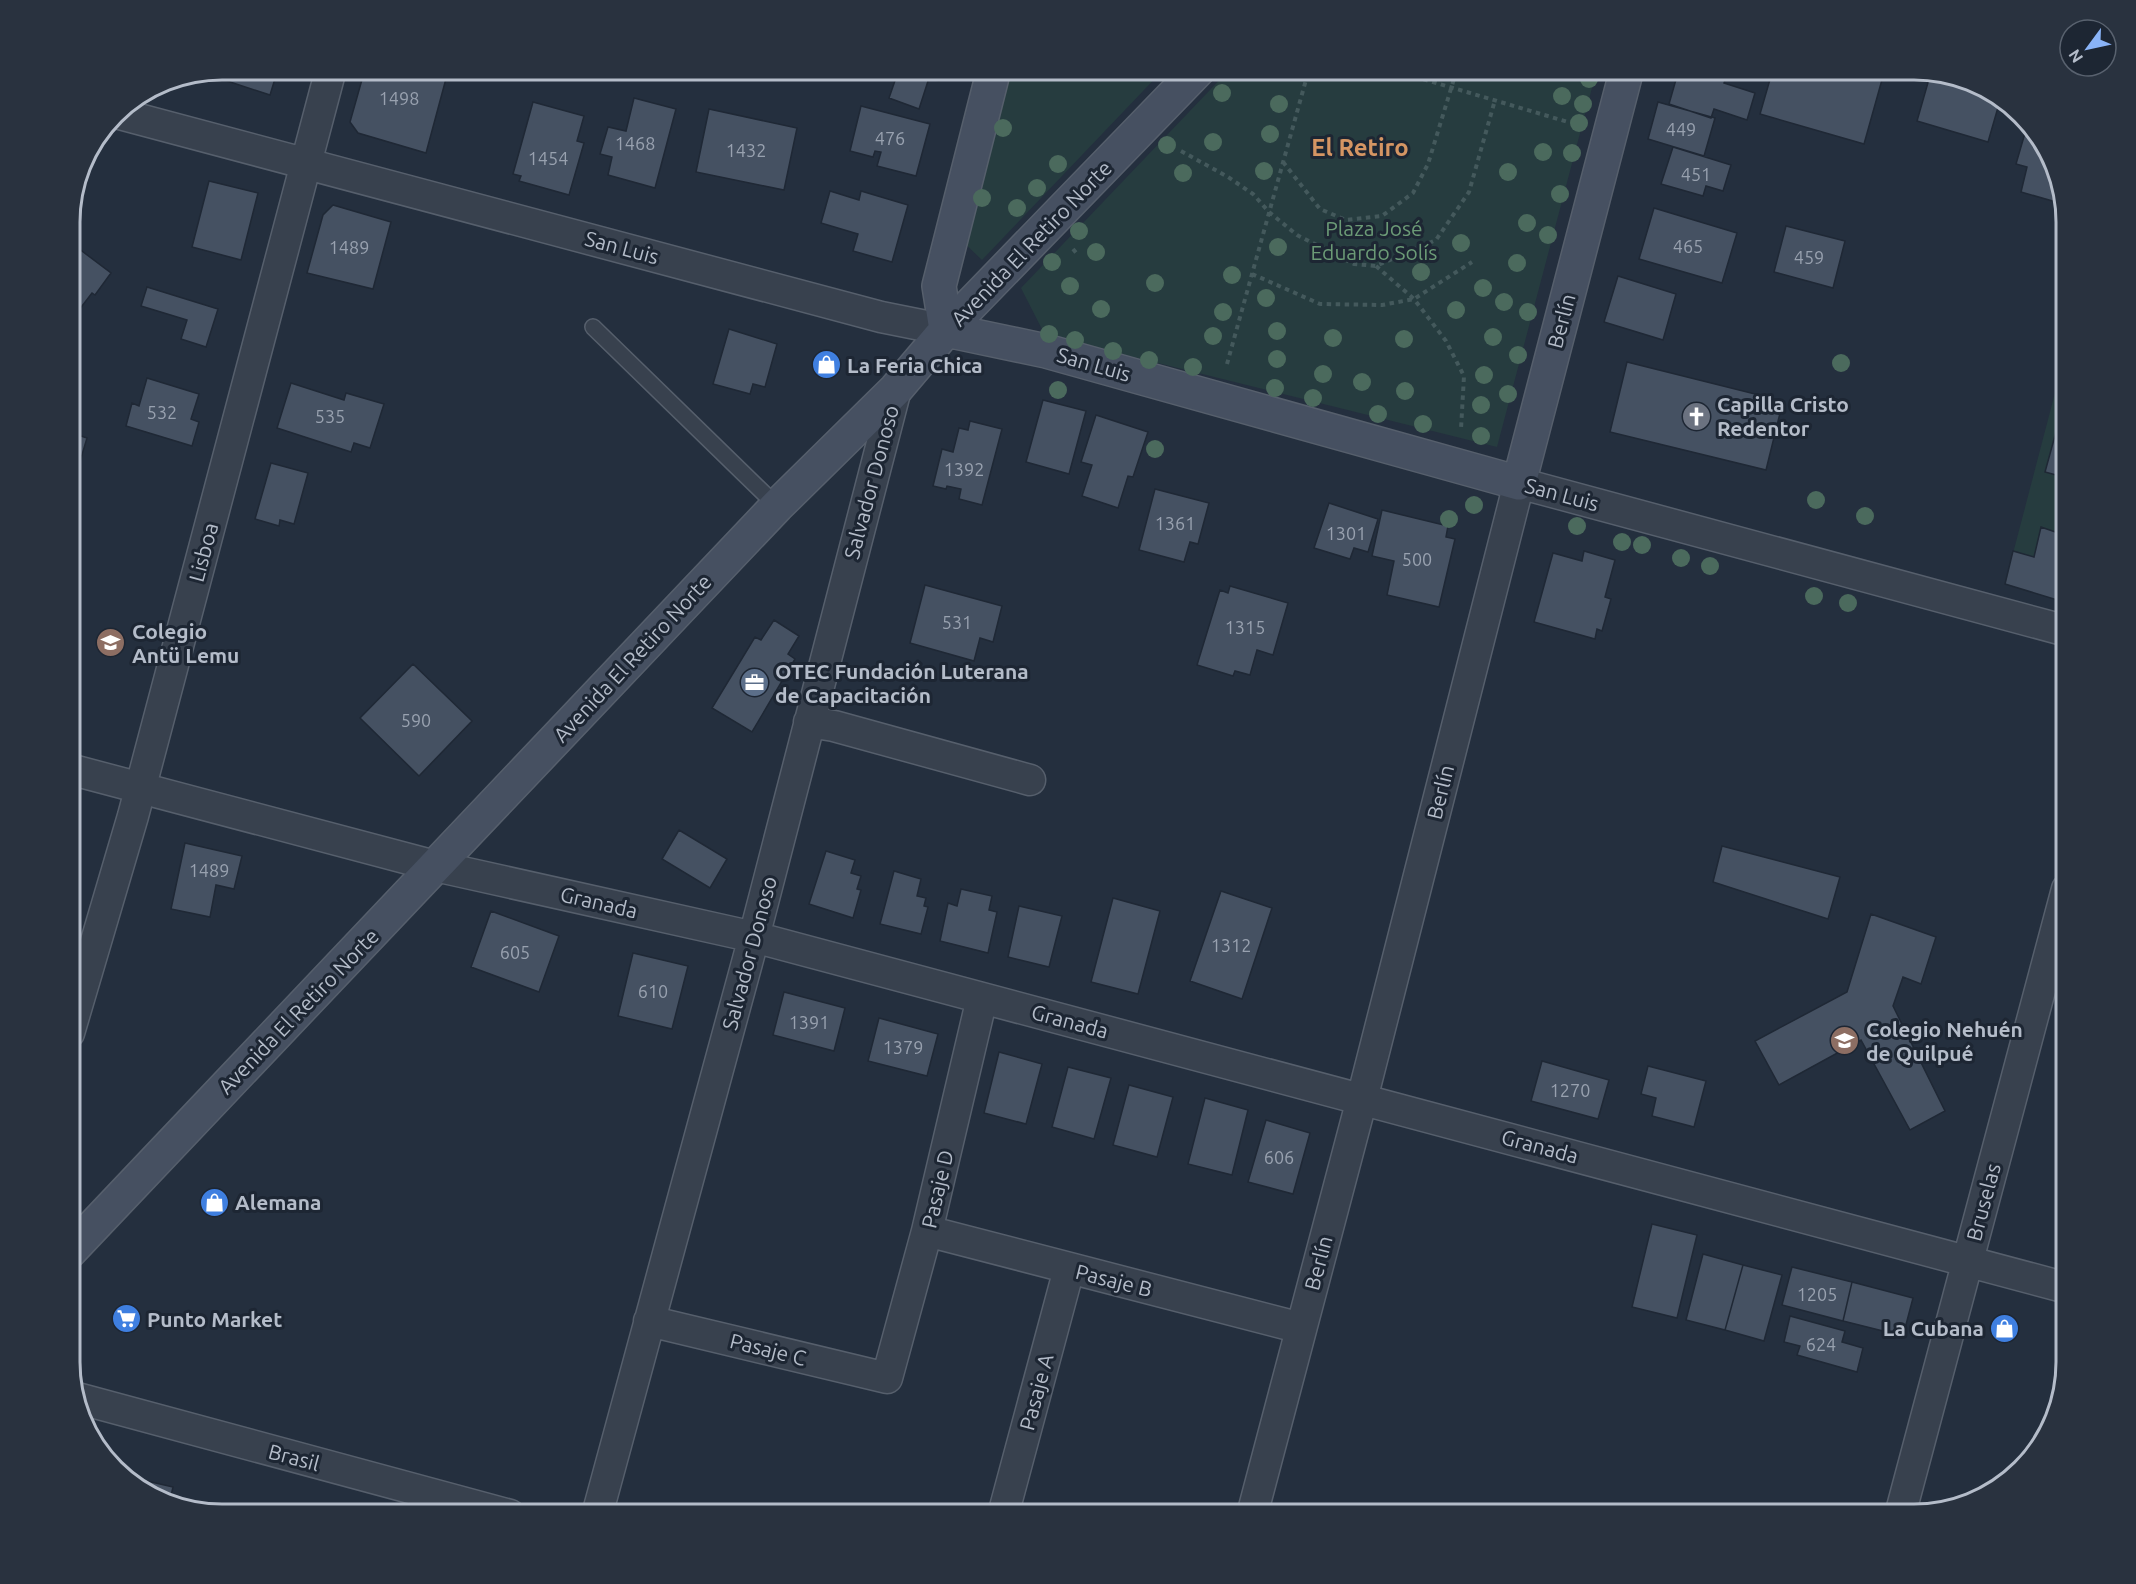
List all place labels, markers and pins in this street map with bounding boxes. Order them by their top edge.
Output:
shop icon: La Feria Chica [810,349,842,381]
place label: La Feria Chica [847,353,983,377]
place label: Capilla Cristo Redentor [1717,392,1849,440]
church icon: Capilla Cristo Redentor [1680,400,1712,432]
place label: Colegio Antü Lemu [132,619,239,667]
school or university icon: Colegio Antü Lemu [95,627,127,659]
place label: OTEC Fundación Luterana de Capacitación [775,659,1029,707]
office icon: OTEC Fundación Luterana de Capacitación [738,667,770,699]
place label: Colegio Nehuén de Quilpué [1866,1017,2023,1065]
school or university icon: Colegio Nehuén de Quilpué [1829,1025,1861,1057]
shop icon: Alemana [198,1186,230,1218]
place label: Alemana [235,1190,321,1214]
supermarket icon: Punto Market [110,1303,142,1335]
place label: Punto Market [147,1307,282,1331]
shop icon: La Cubana [1989,1312,2021,1344]
place label: La Cubana [1883,1316,1984,1340]

